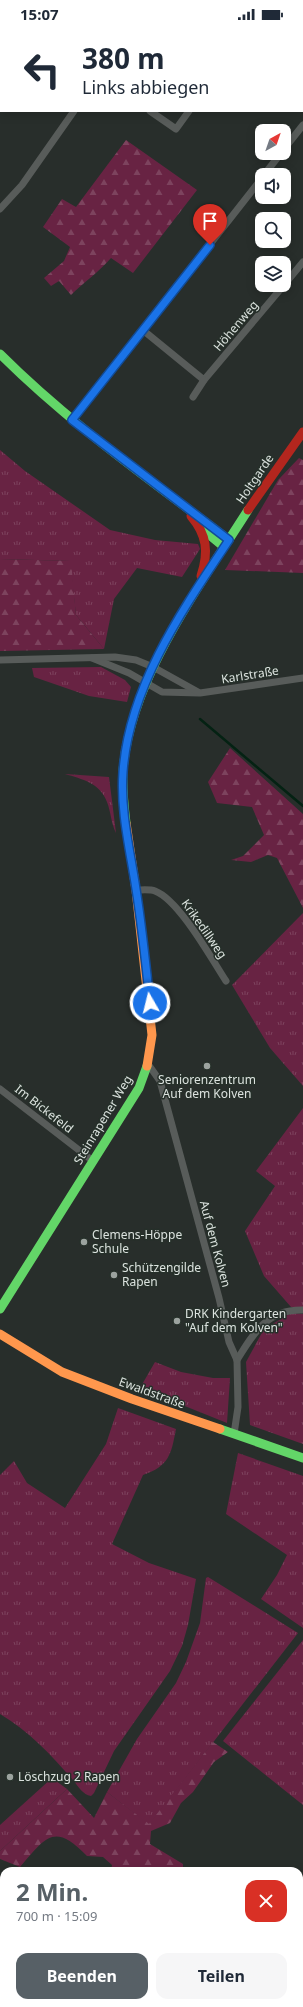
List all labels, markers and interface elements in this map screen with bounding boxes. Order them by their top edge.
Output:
text: 15:07 [20,4,59,24]
text: 380 m [82,39,165,77]
icon: left [16,44,68,96]
text: Links abbiegen [82,75,210,99]
north arrow [255,124,291,160]
map controls [255,124,291,292]
button: sound [255,168,291,204]
pin [193,204,227,245]
icon: arrive [199,210,221,232]
button: search [255,212,291,248]
button: layers [255,256,291,292]
street label: Höhenweg [209,297,262,355]
street label: Holtgarde [232,450,278,507]
street label: Karlstraße [220,662,280,687]
street label: Krikedillweg [178,896,231,962]
position arrow [129,982,171,1024]
marker: Seniorenzentrum Auf dem Kolven [202,1061,212,1071]
place label: Seniorenzentrum Auf dem Kolven [158,1071,256,1102]
street label: Steinrapener Weg [69,1072,136,1167]
street label: Im Bickefeld [12,1080,77,1137]
street label: Auf dem Kolven [196,1199,235,1289]
place label: Clemens-Höppe Schule [92,1226,182,1257]
marker: Clemens-Höppe Schule [79,1237,89,1247]
place label: Schützengilde Rapen [122,1259,201,1290]
marker: Schützengilde Rapen [109,1270,119,1280]
place label: DRK Kindergarten "Auf dem Kolven" [185,1305,286,1336]
marker: DRK Kindergarten "Auf dem Kolven" [172,1316,182,1326]
street label: Ewaldstraße [117,1373,188,1412]
place label: Löschzug 2 Rapen [18,1768,120,1785]
marker: Löschzug 2 Rapen [5,1772,15,1782]
text: 2 Min. [16,1875,88,1908]
button: close [245,1880,287,1922]
text: 700 m · 15:09 [16,1907,97,1925]
button: Beenden [16,1953,148,1999]
button: Teilen [156,1953,287,1999]

